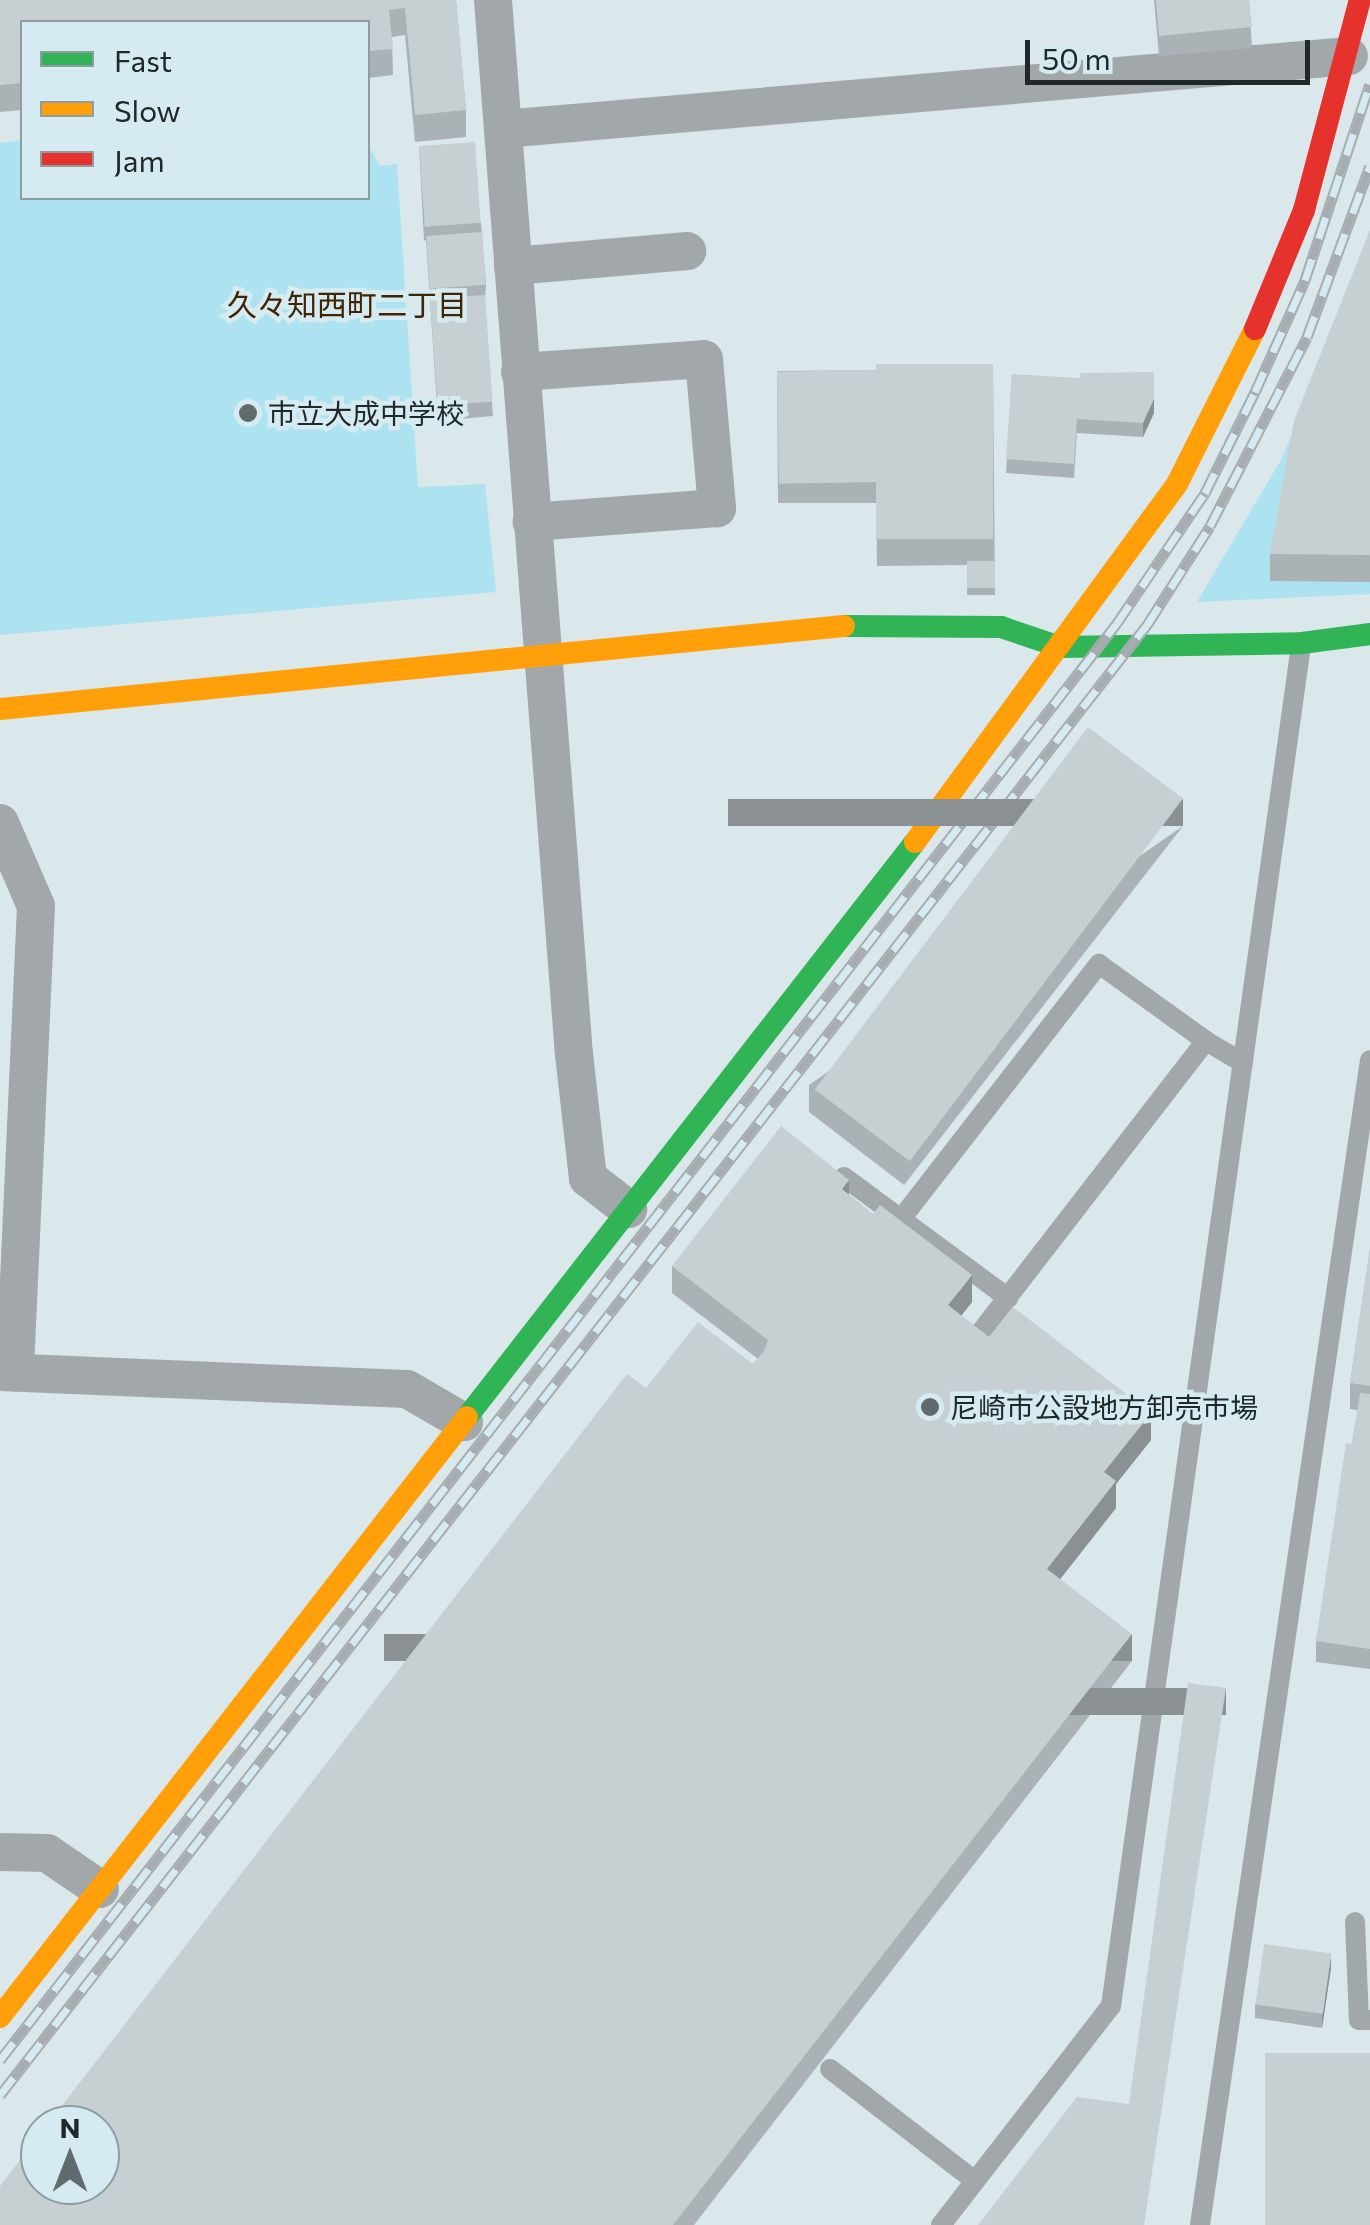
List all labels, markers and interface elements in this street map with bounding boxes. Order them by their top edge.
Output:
legend [20,20,370,200]
scale bar [1030,20,1315,82]
text: 50 m [1042,39,1111,76]
text: Fast [114,41,172,78]
text: Slow [114,91,181,128]
text: Jam [114,141,165,178]
district label: 久々知西町二丁目 [227,286,467,322]
place label: 市立大成中学校 [268,396,464,430]
marker: 市立大成中学校 [237,402,259,424]
place label: 尼崎市公設地方卸売市場 [950,1390,1258,1424]
marker: 尼崎市公設地方卸売市場 [919,1396,941,1418]
north arrow [20,2105,120,2205]
text: N [60,2110,81,2144]

